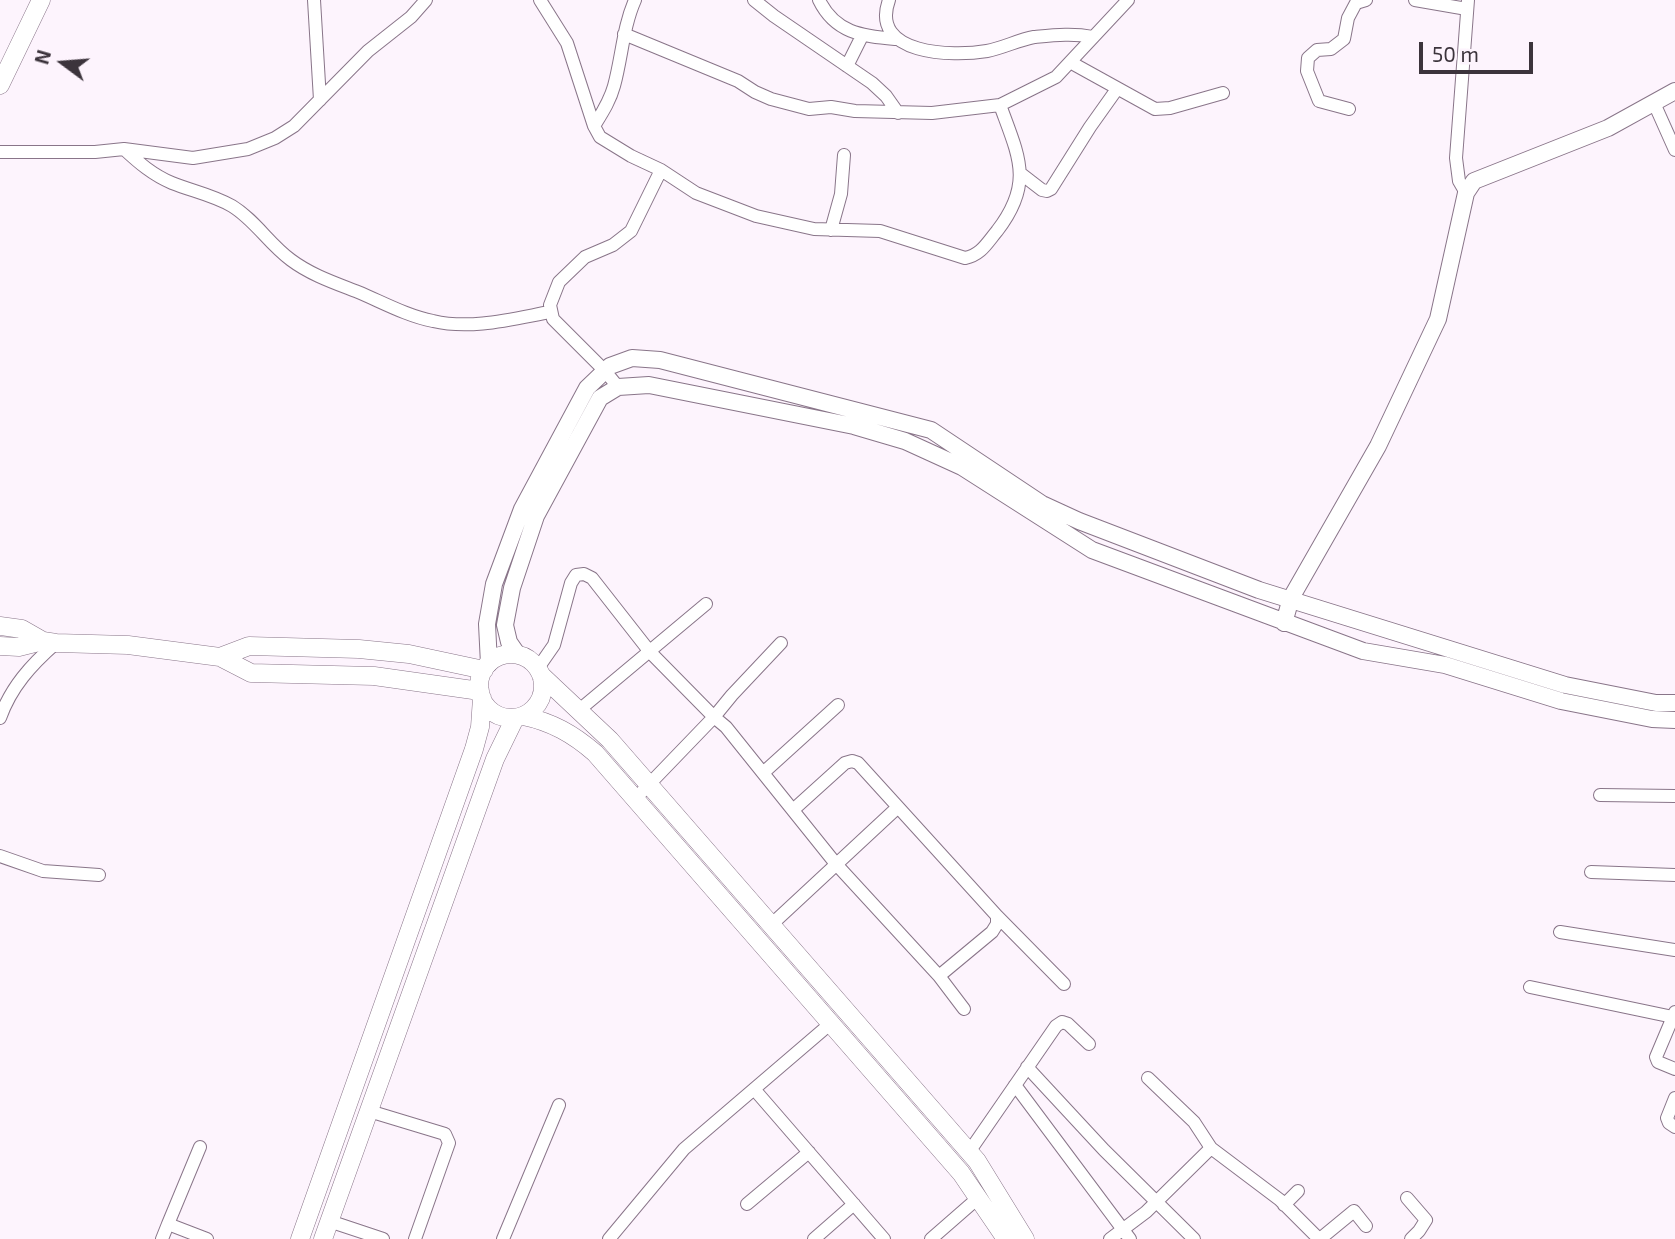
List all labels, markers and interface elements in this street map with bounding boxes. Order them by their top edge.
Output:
north arrow [28,28,98,98]
scale bar [1423,28,1537,72]
text: 50 m [1432,41,1479,66]
text: N [29,47,55,67]

